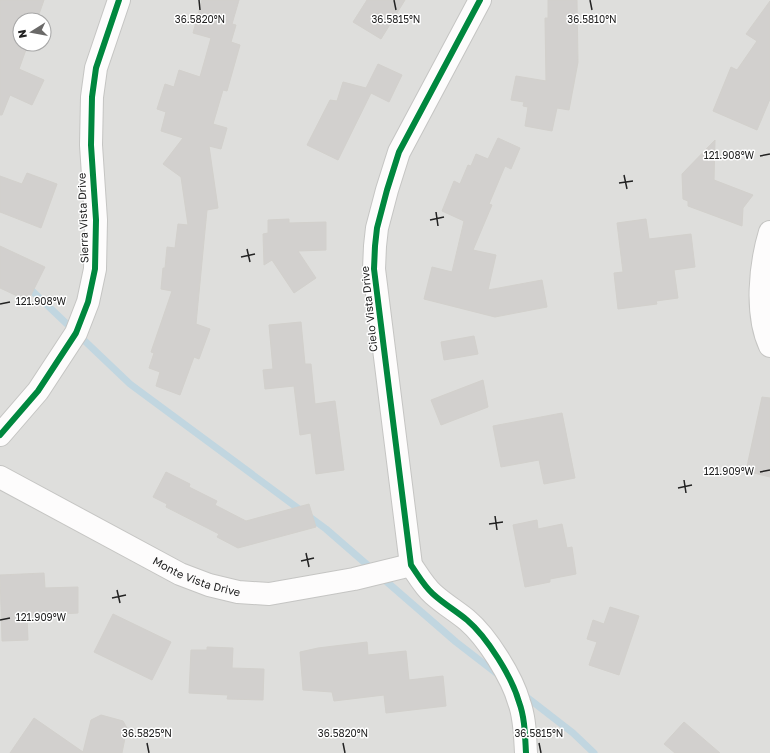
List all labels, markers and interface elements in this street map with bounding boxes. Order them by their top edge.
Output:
north arrow [12,12,52,52]
text: 36.5820°N [175,13,225,25]
text: 36.5815°N [372,13,420,25]
text: 36.5810°N [567,13,617,25]
text: N [15,29,29,39]
text: 121.908°W [704,149,755,161]
street label: Sierra Vista Drive [74,173,91,264]
street label: Cielo Vista Drive [358,265,379,353]
text: 121.908°W [16,295,67,307]
text: 121.909°W [704,465,755,477]
street label: Monte Vista Drive [151,554,242,598]
text: 121.909°W [16,611,67,623]
text: 36.5825°N [122,727,172,739]
text: 36.5820°N [318,727,368,739]
text: 36.5815°N [515,727,563,739]

